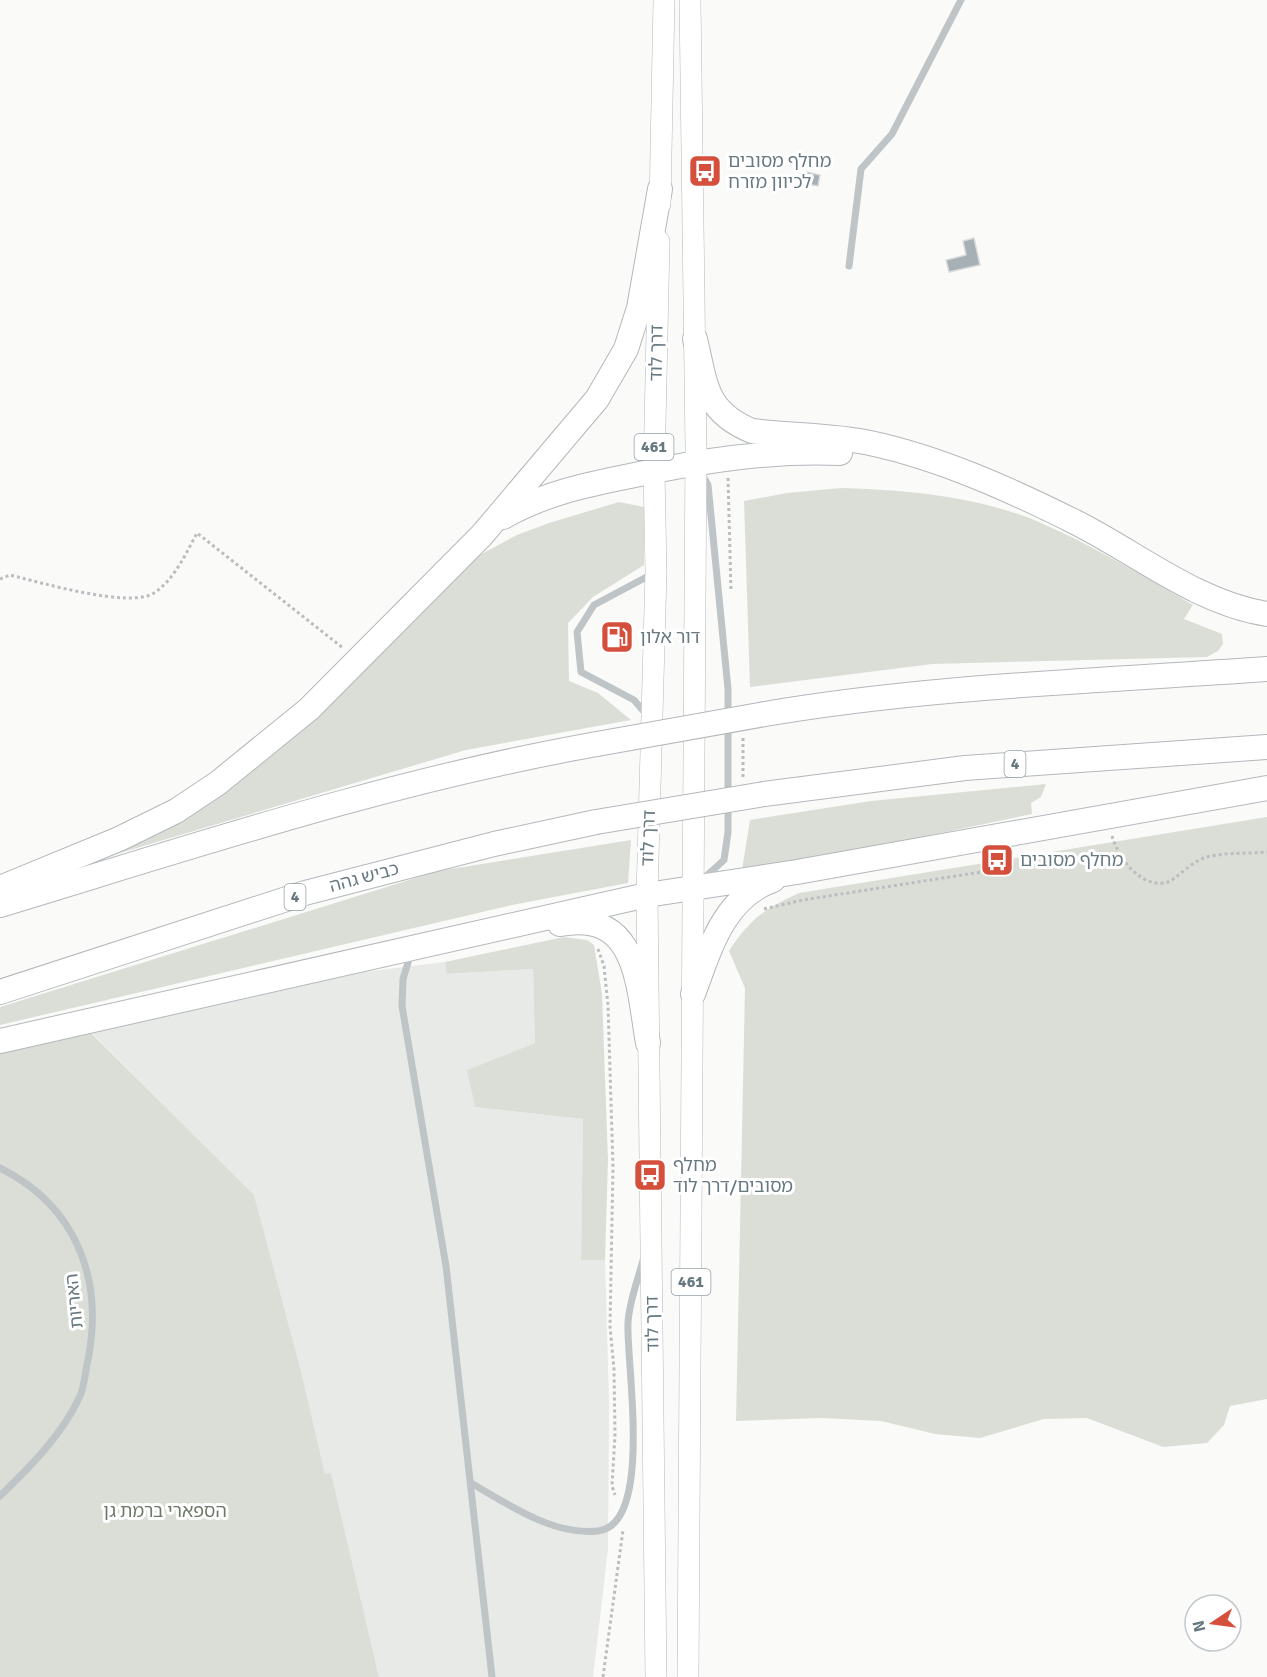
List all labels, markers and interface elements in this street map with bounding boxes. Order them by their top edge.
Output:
place label: מחלף מסובים לכיוון מזרח [728,150,832,193]
bus stop icon: מחלף מסובים לכיוון מזרח [687,153,723,189]
street label: דרך לוד [645,324,667,381]
road number: 461 [634,434,674,460]
fuel station icon: דור אלון [599,619,635,655]
place label: דור אלון [640,626,701,648]
road number: 4 [1004,751,1026,777]
street label: דרך לוד [636,809,660,867]
bus stop icon: מחלף מסובים [979,842,1015,878]
place label: מחלף מסובים [1020,849,1124,871]
street label: כביש גהה [327,857,401,897]
road number: 4 [284,884,306,910]
place label: מחלף מסובים/דרך לוד [673,1154,793,1197]
bus stop icon: מחלף מסובים/דרך לוד [632,1157,668,1193]
road number: 461 [672,1269,710,1295]
street label: האריות [60,1272,88,1330]
street label: דרך לוד [641,1295,663,1352]
park label: הספארי ברמת גן [103,1500,227,1522]
north arrow [1183,1593,1243,1653]
text: N [1188,1618,1210,1634]

